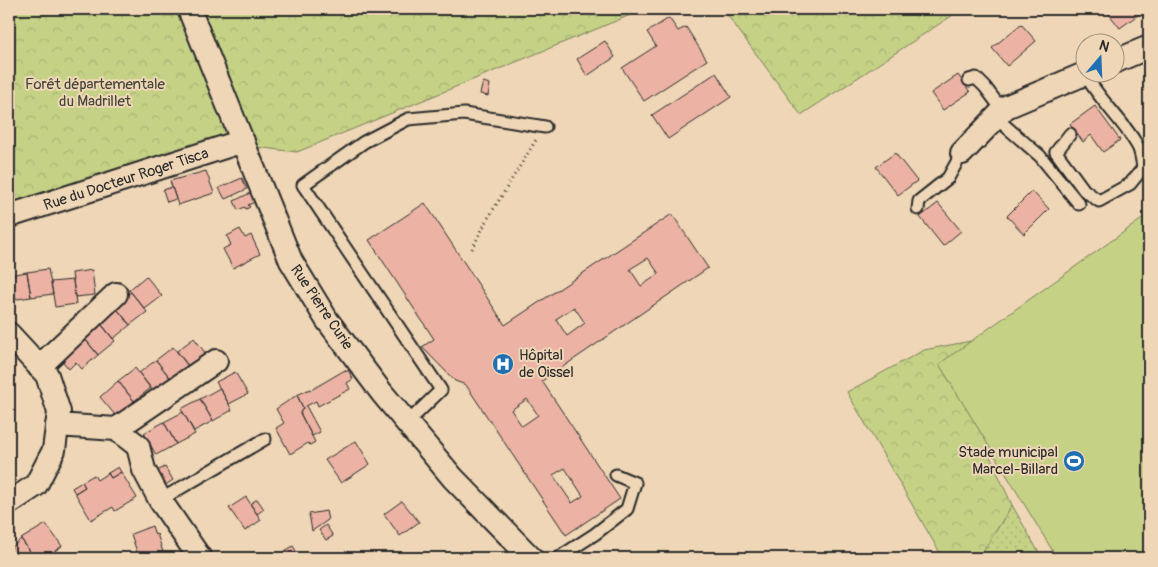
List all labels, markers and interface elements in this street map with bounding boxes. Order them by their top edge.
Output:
north arrow [1076,32,1126,82]
text: N [1097,37,1111,56]
park label: Forêt départementale du Madrillet [25,75,165,111]
street label: Rue du Docteur Roger Tisca [41,144,211,215]
street label: Rue Pierre Curie [286,261,357,354]
place label: Hôpital de Oissel [519,346,574,382]
hospital icon: Hôpital de Oissel [491,352,515,376]
place label: Stade municipal Marcel-Billard [958,443,1058,479]
sports icon: Stade municipal Marcel-Billard [1062,449,1086,473]

